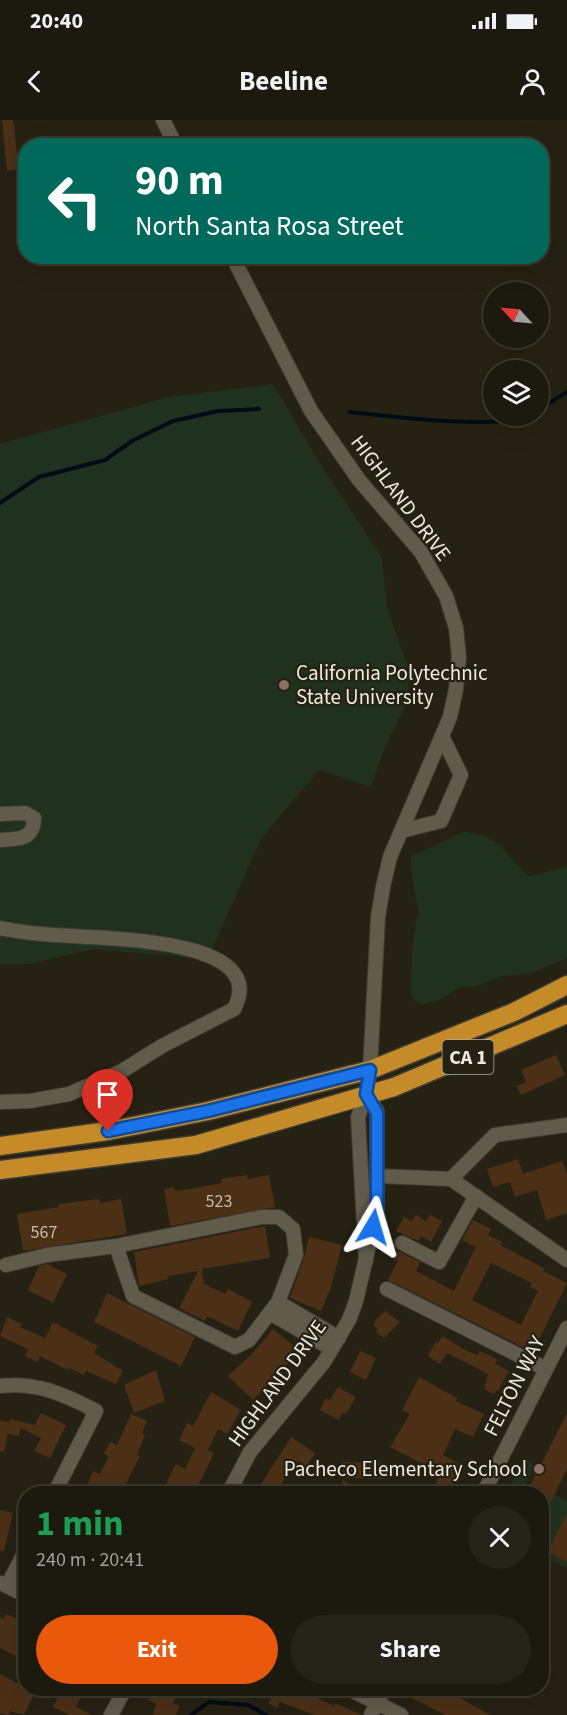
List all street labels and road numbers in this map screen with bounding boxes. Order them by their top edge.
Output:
street label: HIGHLAND DRIVE [344,429,458,567]
road number: CA 1 [442,1040,494,1074]
street label: HIGHLAND DRIVE [221,1313,333,1453]
street label: FELTON WAY [476,1330,553,1441]

